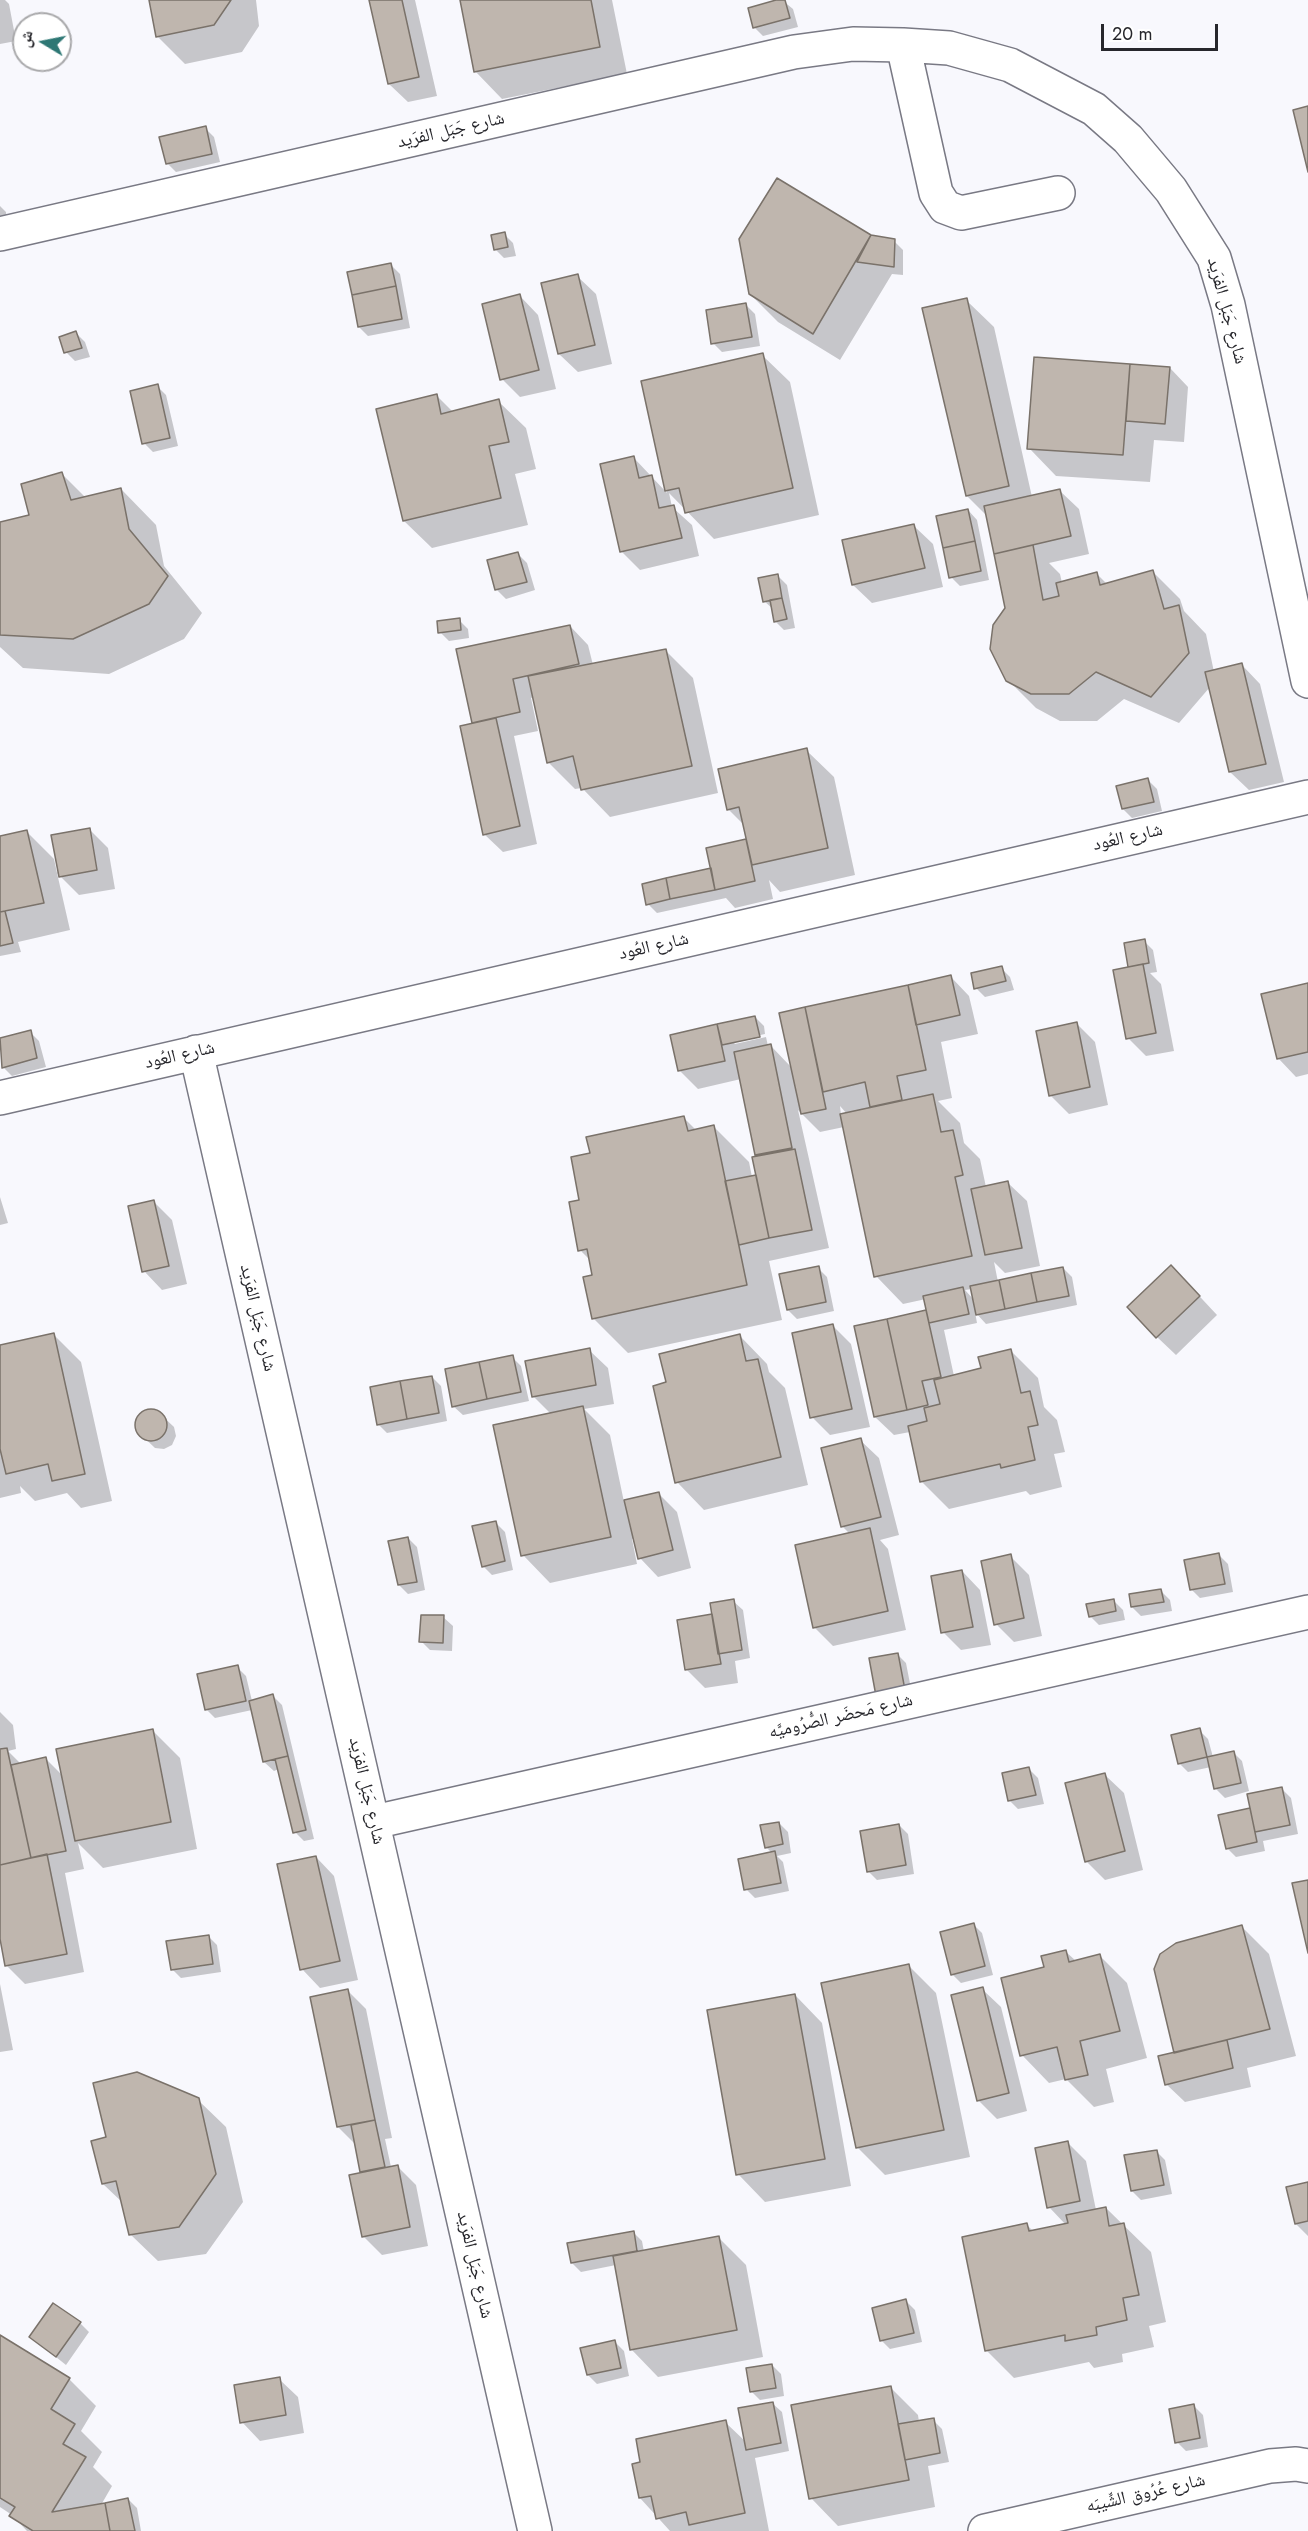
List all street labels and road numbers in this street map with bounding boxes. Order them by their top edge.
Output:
street label: شارع جَبَل الفرَيد [395,108,507,154]
street label: شارع جَبَل الفرَيد [1201,255,1251,367]
street label: شارع العُود [1091,819,1165,857]
street label: شارع العُود [617,928,691,966]
street label: شارع العُود [143,1037,217,1075]
street label: شارع جَبَل الفرَيد [234,1262,280,1374]
street label: شارع مَحضَر الصُّرُوميَّه [767,1690,915,1744]
street label: شارع جَبَل الفرَيد [343,1735,389,1847]
street label: شارع جَبَل الفرَيد [451,2209,497,2321]
street label: شارع عُرُوق الشِّيبَه [1084,2470,1208,2518]

